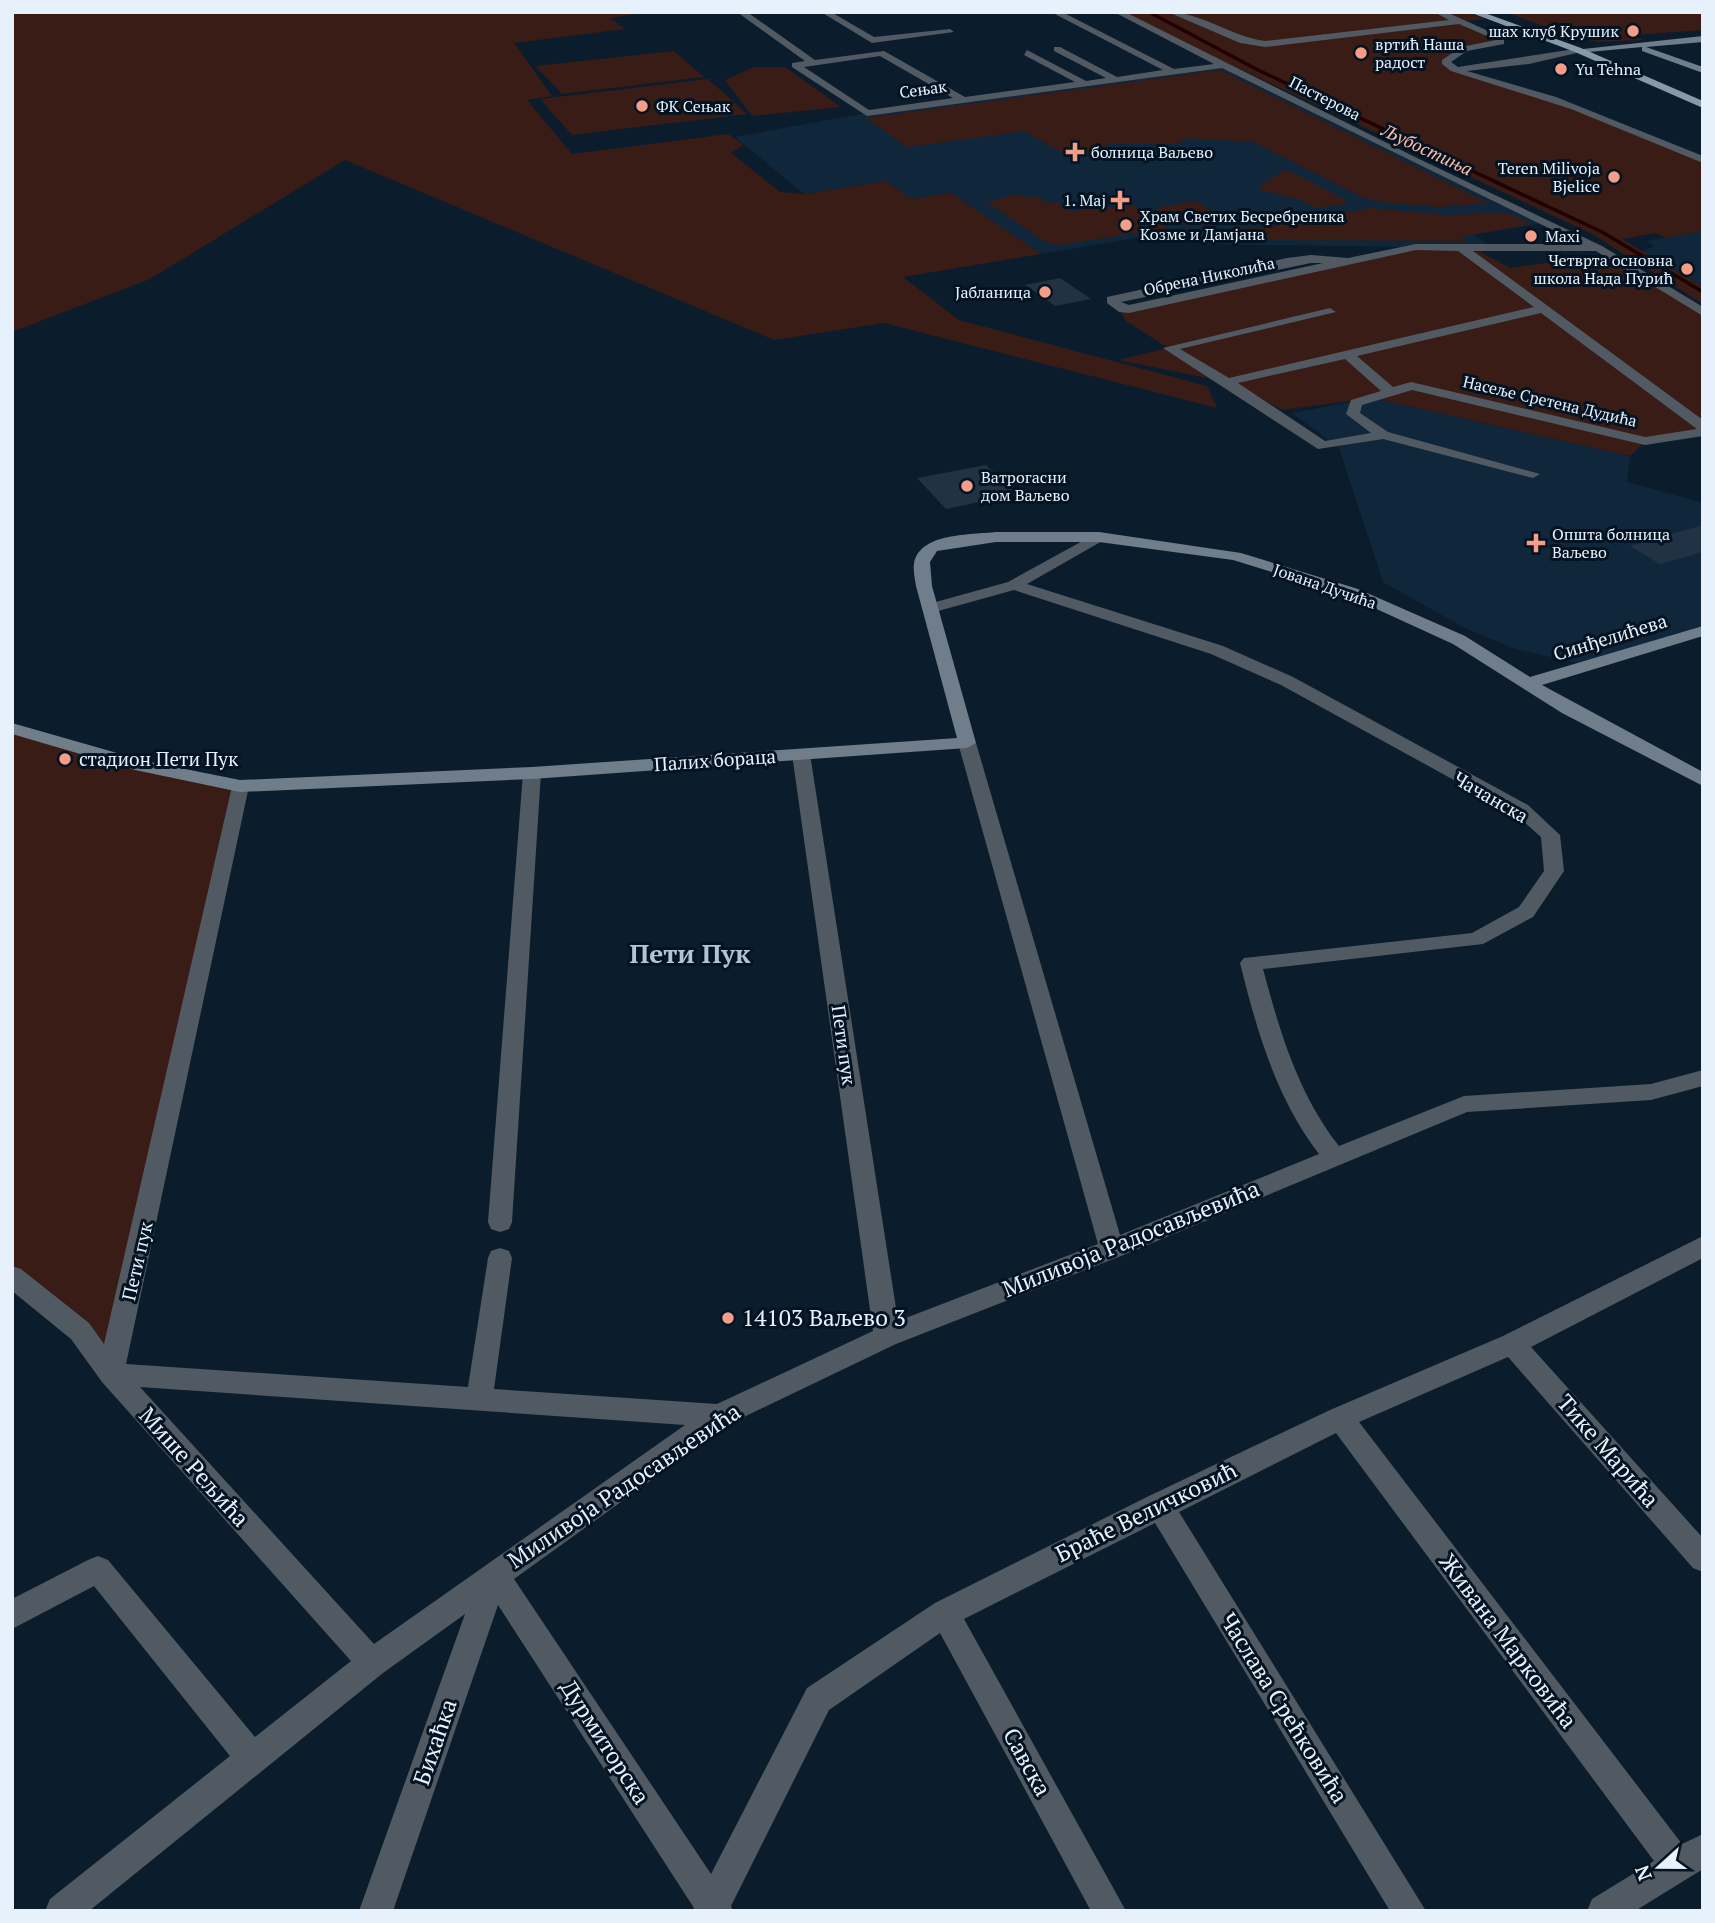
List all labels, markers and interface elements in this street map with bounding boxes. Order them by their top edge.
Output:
place label: шах клуб Крушик [1488,20,1619,42]
marker: шах клуб Крушик [1625,23,1641,39]
place label: вртић Наша радост [1375,33,1464,73]
marker: вртић Наша радост [1353,45,1369,61]
place label: Yu Tehna [1575,58,1641,80]
marker: Yu Tehna [1553,61,1569,77]
street label: Пастерова [1286,71,1364,125]
street label: Сењак [898,75,948,103]
place label: ФК Сењак [656,95,731,117]
marker: ФК Сењак [634,98,650,114]
water label: Љубостиња [1377,117,1477,181]
place label: болница Ваљево [1091,141,1213,163]
marker: болница Ваљево [1065,142,1085,162]
place label: Teren Milivoja Bjelice [1498,157,1600,197]
marker: Teren Milivoja Bjelice [1606,169,1622,185]
place label: 1. Мај [1063,189,1106,211]
marker: 1. Мај [1112,192,1128,208]
place label: Храм Светих Бесребреника Козме и Дамјана [1140,205,1345,245]
marker: Храм Светих Бесребреника Козме и Дамјана [1118,217,1134,233]
place label: Maxi [1545,225,1580,247]
marker: Maxi [1523,228,1539,244]
place label: Четврта основна школа Нада Пурић [1533,249,1674,289]
street label: Обрена Николића [1141,251,1277,301]
marker: Четврта основна школа Нада Пурић [1679,261,1695,277]
place label: Јабланица [955,281,1031,303]
marker: Јабланица [1037,284,1053,300]
street label: Насеље Сретена Дудића [1461,370,1639,432]
place label: Ватрогасни дом Ваљево [981,466,1070,506]
marker: Ватрогасни дом Ваљево [959,478,975,494]
place label: Општа болница Ваљево [1552,523,1670,563]
marker: Општа болница Ваљево [1526,533,1546,553]
street label: Јована Дучића [1271,558,1379,614]
street label: Синђелићева [1550,607,1670,666]
street label: Палих бораца [653,743,777,776]
place label: стадион Пети Пук [79,746,239,771]
marker: стадион Пети Пук [57,751,73,767]
street label: Чачанска [1449,765,1533,828]
district label: Пети Пук [629,936,751,970]
street label: Пети пук [827,1003,863,1087]
street label: Миливоја Радосављевића [998,1173,1264,1304]
street label: Пети пук [115,1218,158,1303]
place label: 14103 Ваљево 3 [742,1302,906,1333]
marker: 14103 Ваљево 3 [720,1310,736,1326]
street label: Тике Марића [1551,1387,1666,1514]
street label: Миливоја Радосављевића [501,1396,747,1575]
street label: Мише Рељића [132,1400,257,1533]
street label: Браће Величковић [1050,1454,1242,1569]
street label: Живана Марковића [1432,1547,1585,1735]
street label: Часлава Срећковића [1213,1607,1356,1809]
street label: Дурмиторска [554,1673,657,1810]
street label: Бихаћка [405,1694,464,1789]
street label: Савска [996,1722,1059,1802]
north arrow [1624,1832,1694,1902]
text: N [1628,1862,1657,1884]

